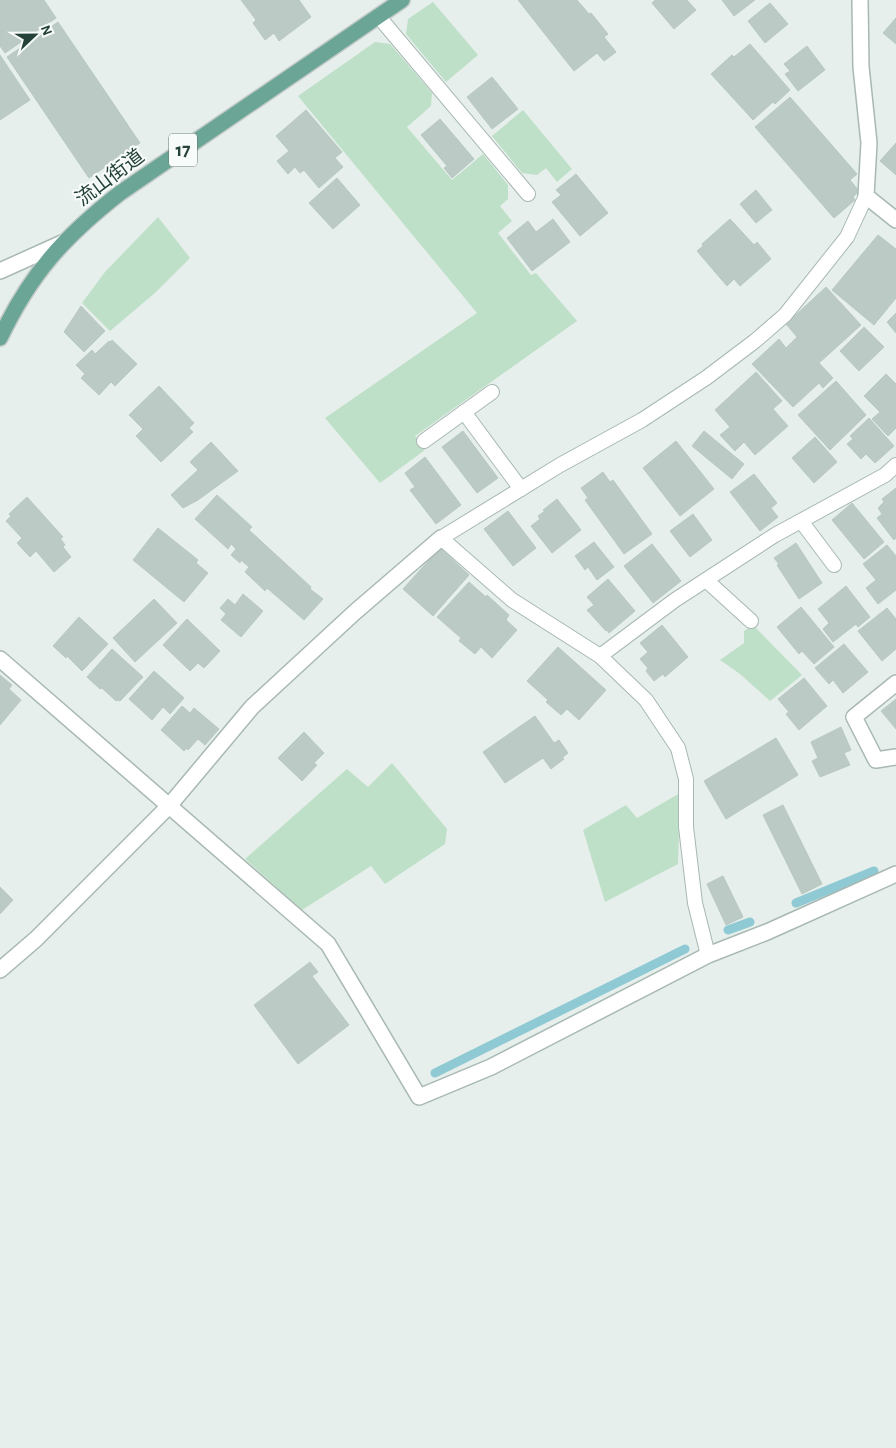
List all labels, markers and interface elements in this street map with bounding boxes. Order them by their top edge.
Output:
north arrow [10,10,60,60]
text: N [38,23,54,38]
road number: 17 [169,134,197,166]
street label: 流山街道 [71,145,148,210]

